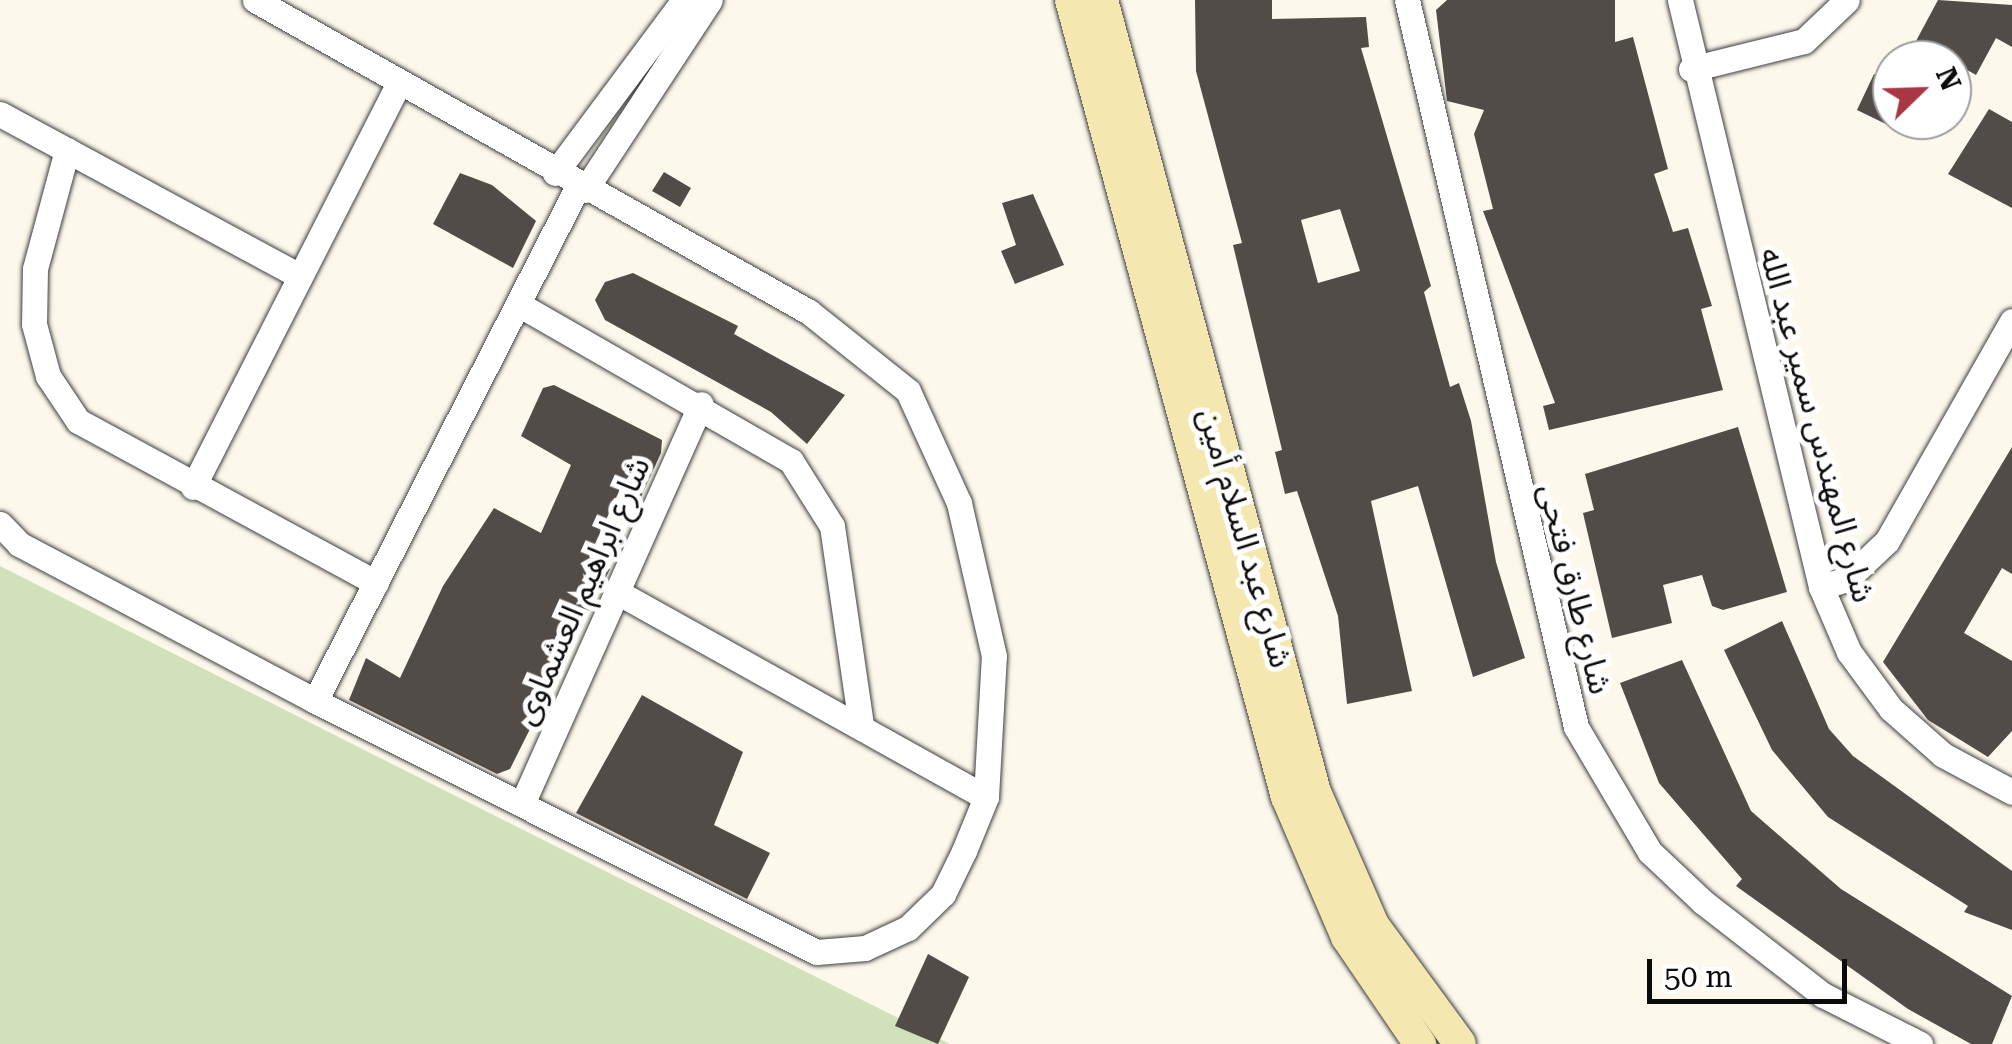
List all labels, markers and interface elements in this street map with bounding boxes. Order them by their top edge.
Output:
north arrow [1872,40,1972,140]
text: N [1929,62,1968,95]
street label: شارع المهندس سمير عبد الله [1751,244,1883,606]
street label: شارع عبد السلام أمين [1190,404,1300,672]
street label: شارع ابراهيم العشماوى [506,451,658,731]
street label: شارع طارق فتحى [1530,480,1620,698]
scale bar [1652,939,1852,1001]
text: 50 m [1664,959,1733,994]

